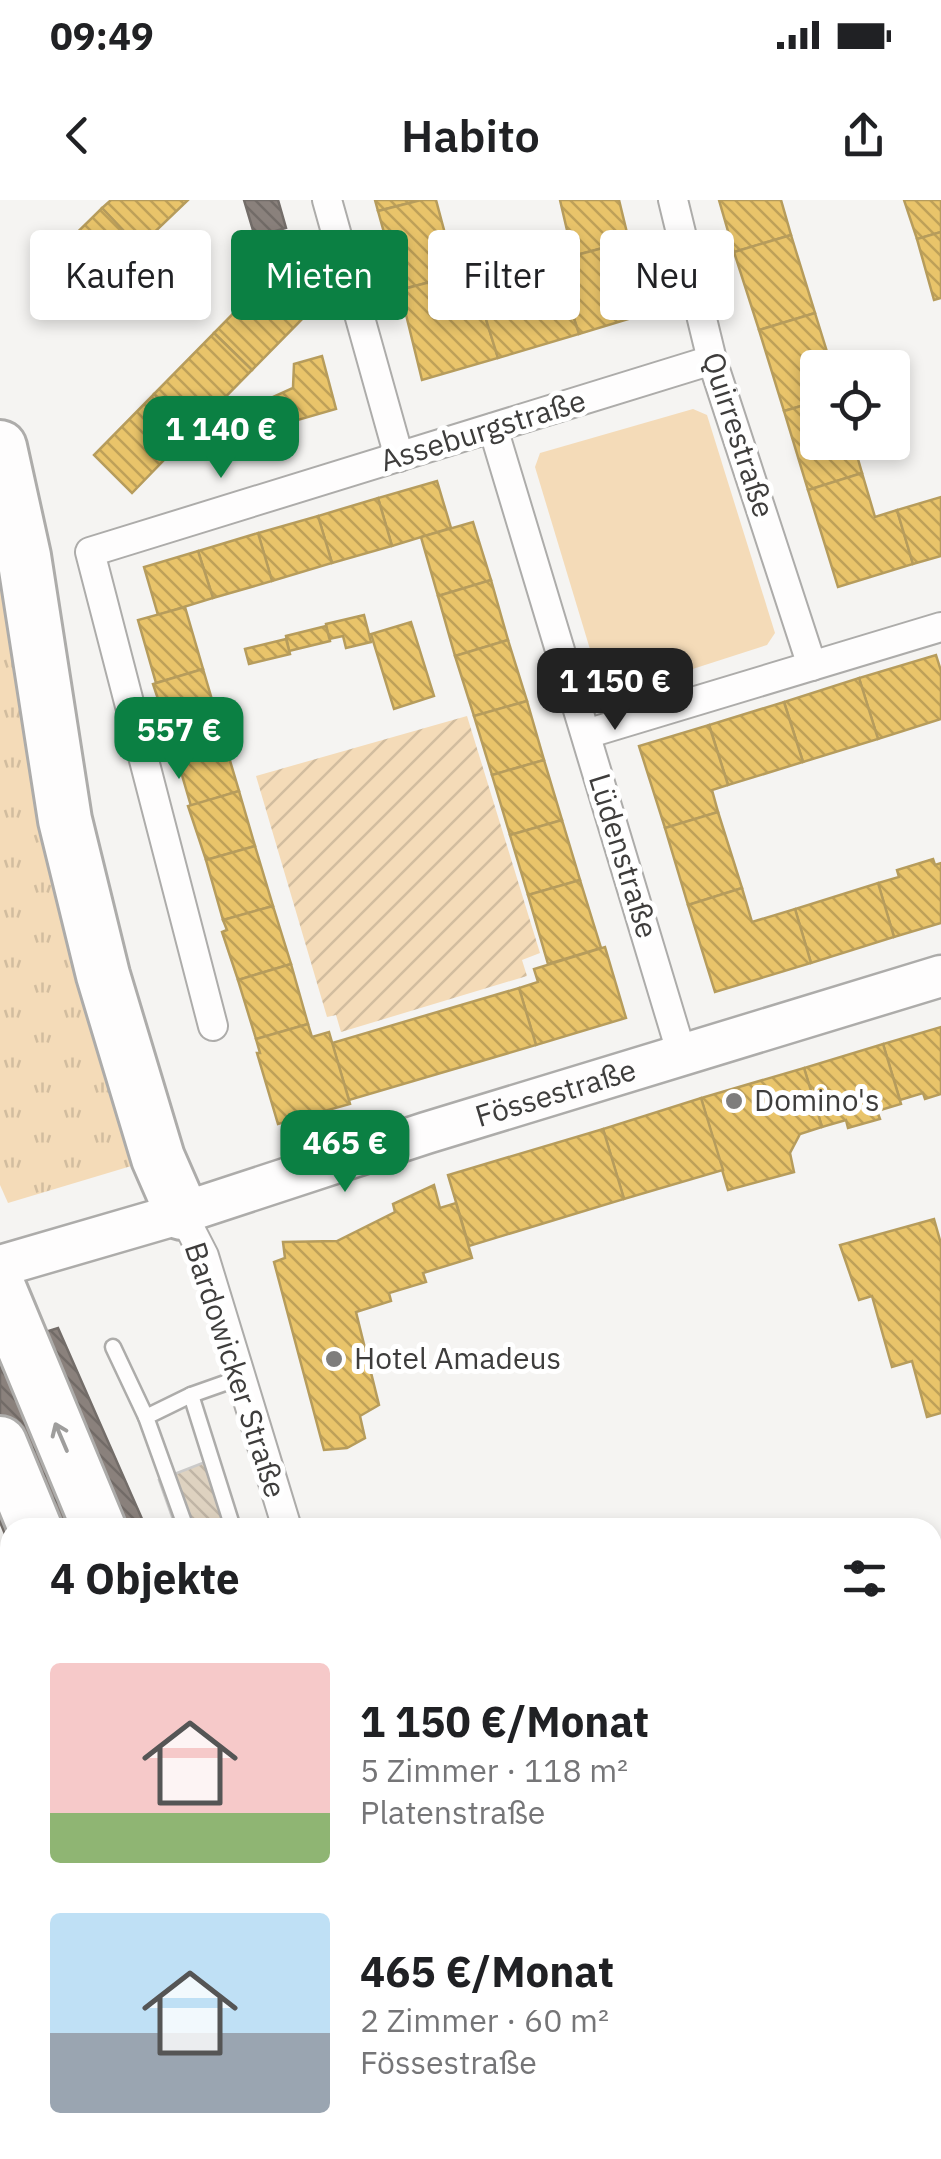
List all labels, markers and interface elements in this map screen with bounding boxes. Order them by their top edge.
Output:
text: 09:49 [50,11,154,60]
text: Habito [401,106,540,164]
icon: back [50,108,105,163]
icon: share [836,108,891,163]
chip: Kaufen [30,230,211,320]
chip: Mieten [231,230,408,320]
chip: Filter [428,230,580,320]
chip: Neu [600,230,734,320]
street label: Quirrestraße [694,347,784,522]
map controls [800,350,910,460]
button: locate [800,350,910,460]
street label: Asseburgstraße [375,380,590,479]
pin: 1 140 € [129,396,313,481]
text: 1 140 € [165,407,277,449]
pin: 1 150 € [523,648,707,733]
text: 1 150 € [559,659,671,701]
pin: 557 € [109,697,249,782]
text: 557 € [136,708,222,750]
street label: Lüdenstraße [581,768,668,943]
street label: Fössestraße [470,1049,640,1135]
place label: Domino's [754,1080,880,1119]
marker: Domino's [723,1090,745,1112]
pin: 465 € [275,1110,415,1195]
text: 465 € [302,1121,388,1163]
street label: Bardowicker Straße [177,1237,296,1502]
place label: Hotel Amadeus [354,1338,561,1377]
marker: Hotel Amadeus [323,1348,345,1370]
one-way arrow [51,1423,69,1453]
text: 4 Objekte [50,1551,240,1606]
icon: filters [837,1551,892,1606]
text: 1 150 €/Monat [360,1694,649,1749]
icon: home [130,1703,250,1823]
text: 5 Zimmer · 118 m² [360,1749,628,1791]
text: Platenstraße [360,1791,545,1833]
text: 465 €/Monat [360,1944,614,1999]
icon: home [130,1953,250,2073]
text: 2 Zimmer · 60 m² [360,1999,609,2041]
text: Fössestraße [360,2041,537,2083]

